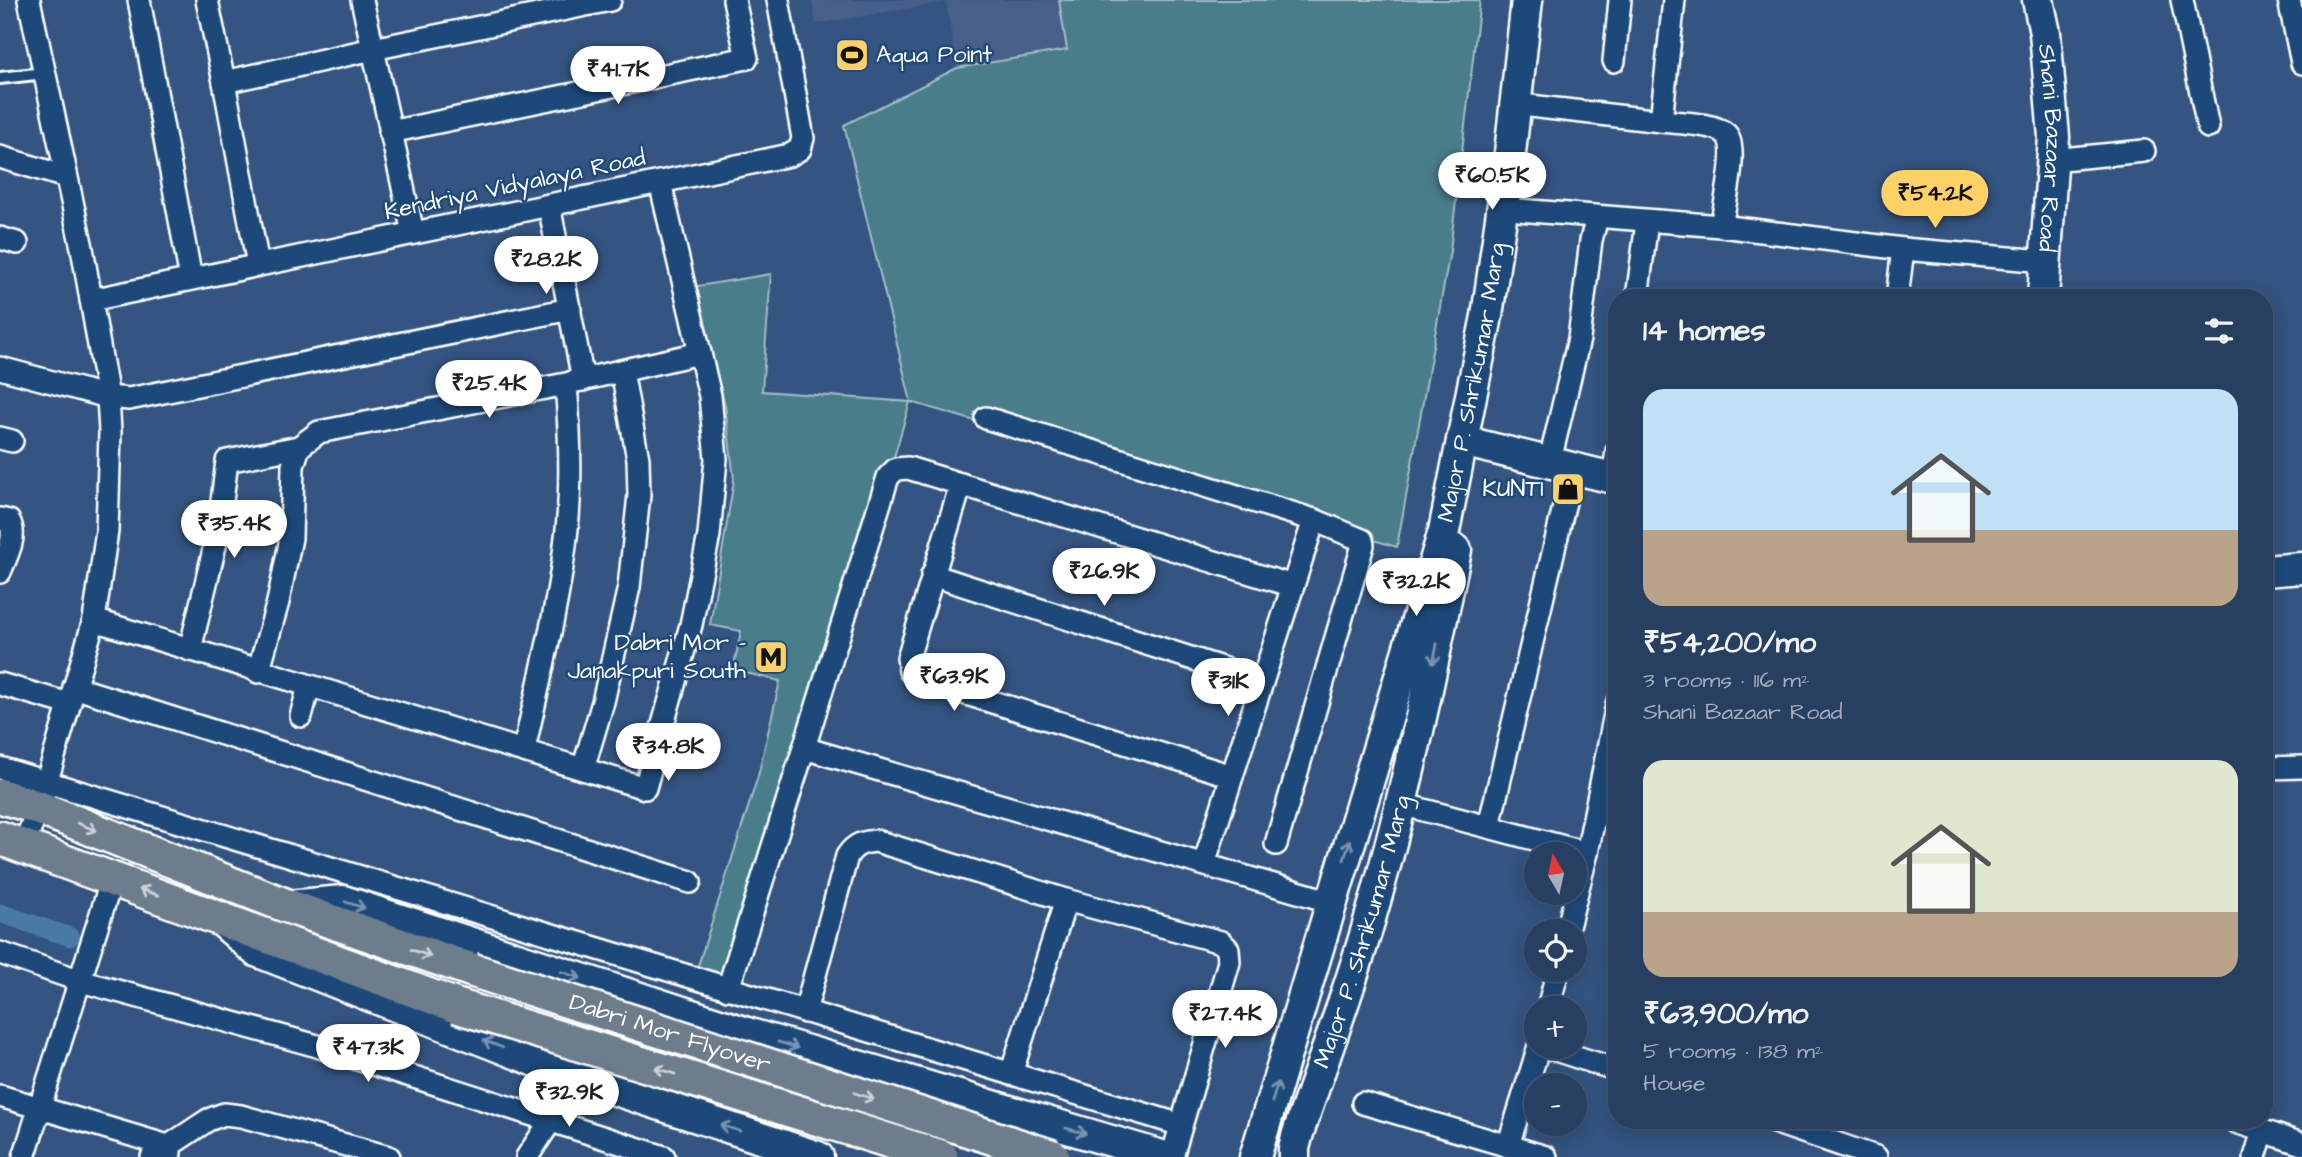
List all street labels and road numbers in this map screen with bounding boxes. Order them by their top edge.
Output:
street label: Shani Bazaar Road [2029,43,2071,253]
street label: Kendriya Vidyalaya Road [381,141,649,230]
street label: Major P. Shrikumar Marg [1429,241,1515,525]
street label: Major P. Shrikumar Marg [1305,792,1420,1073]
street label: Dabri Mor Flyover [565,985,775,1082]

